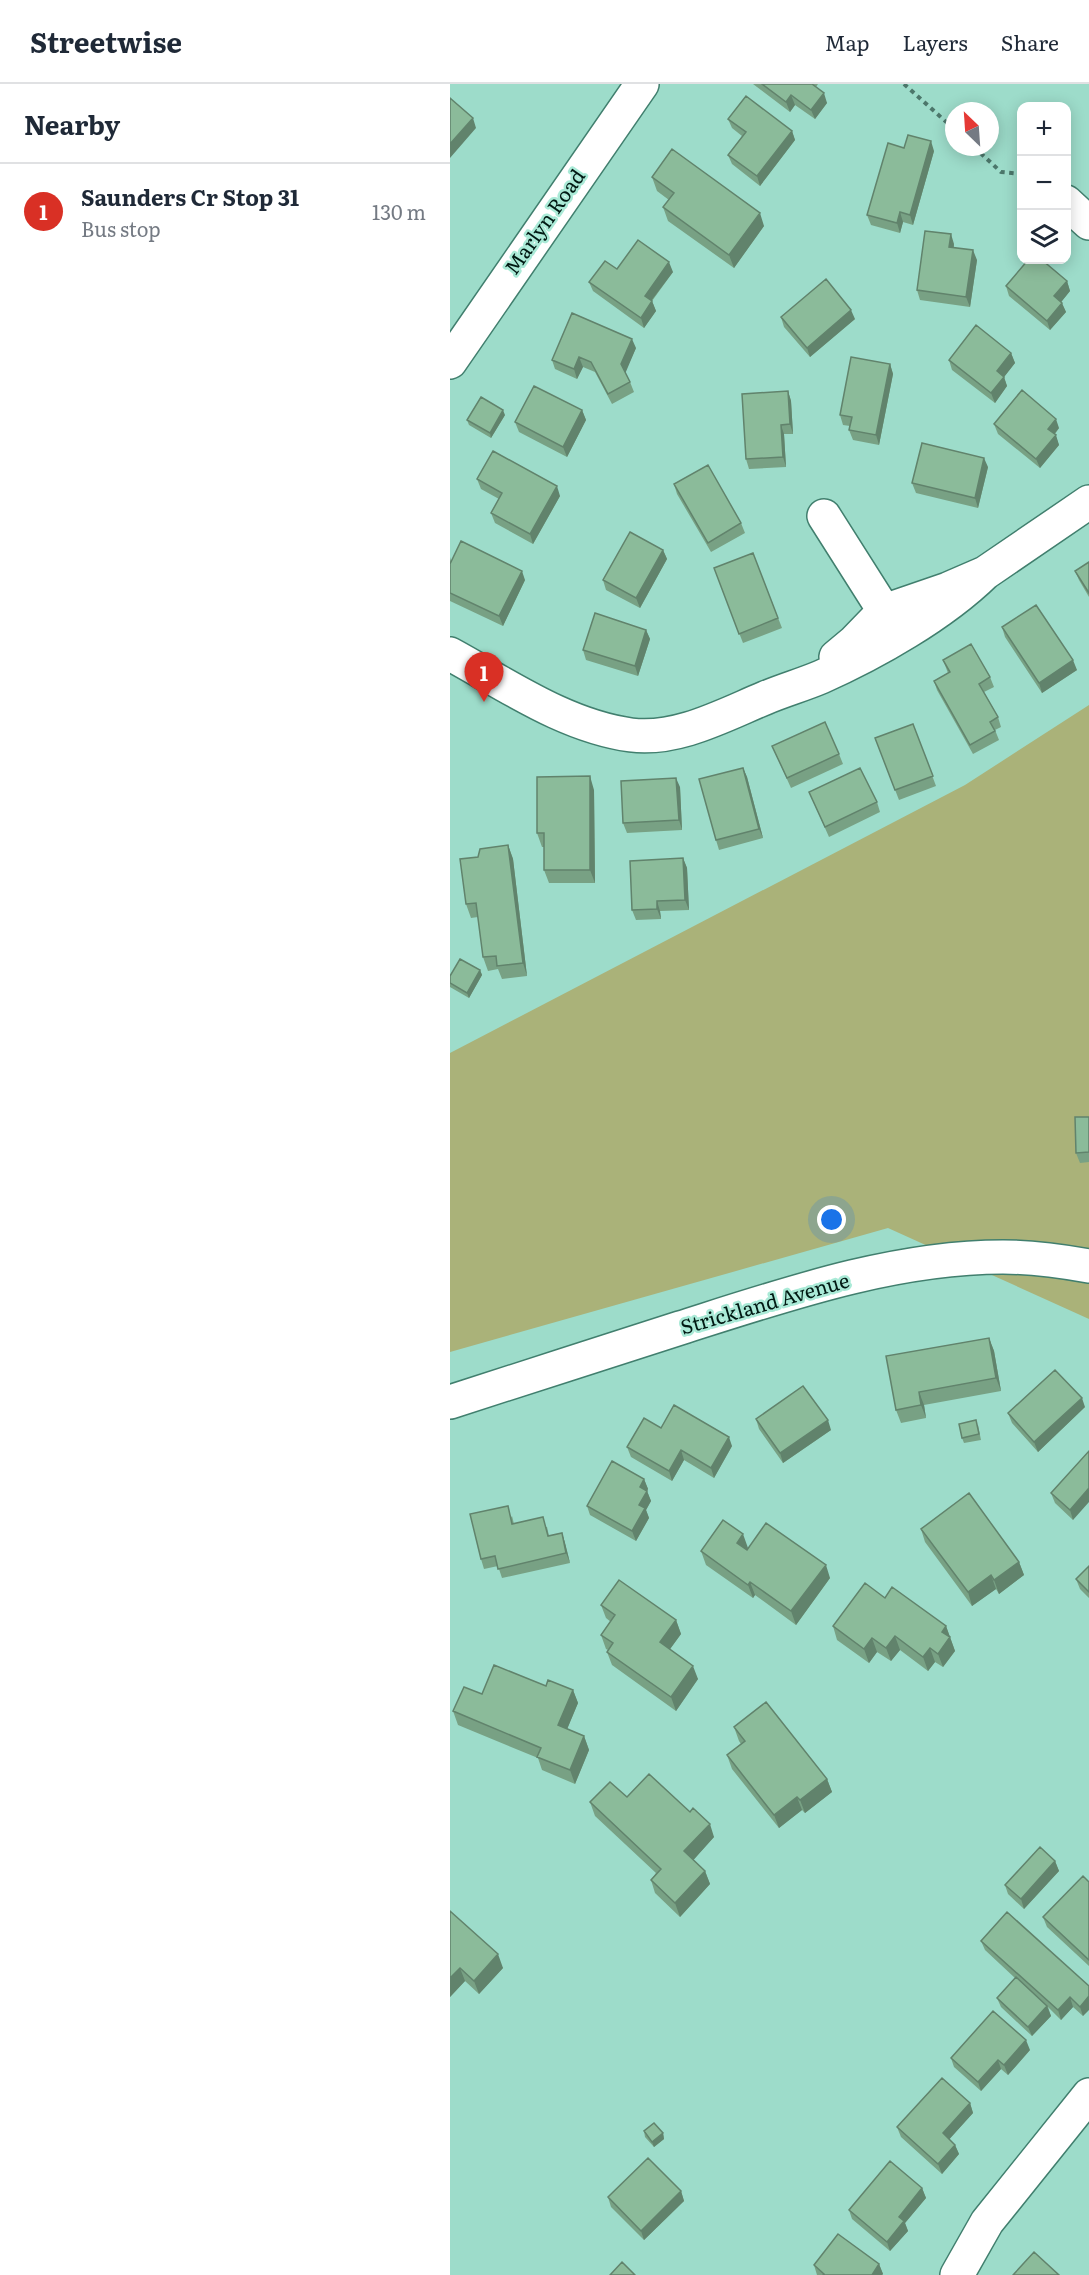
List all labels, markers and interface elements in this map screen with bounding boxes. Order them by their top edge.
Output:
text: Streetwise [30,20,182,62]
text: Map [825,26,870,57]
text: Layers [903,26,968,57]
text: Share [1001,26,1059,57]
north arrow [945,102,999,156]
map controls [1017,102,1071,264]
button: + [1017,102,1071,156]
text: Nearby [24,104,120,143]
button: − [1017,156,1071,210]
street label: Marlyn Road [496,162,591,280]
text: Saunders Cr Stop 31 [81,180,299,213]
text: 1 [39,196,48,226]
text: 130 m [372,196,426,226]
button: layers [1017,210,1071,264]
text: Bus stop [81,213,161,243]
pin: 1 [465,652,504,702]
your location [817,1205,846,1234]
street label: Strickland Avenue [676,1264,852,1341]

